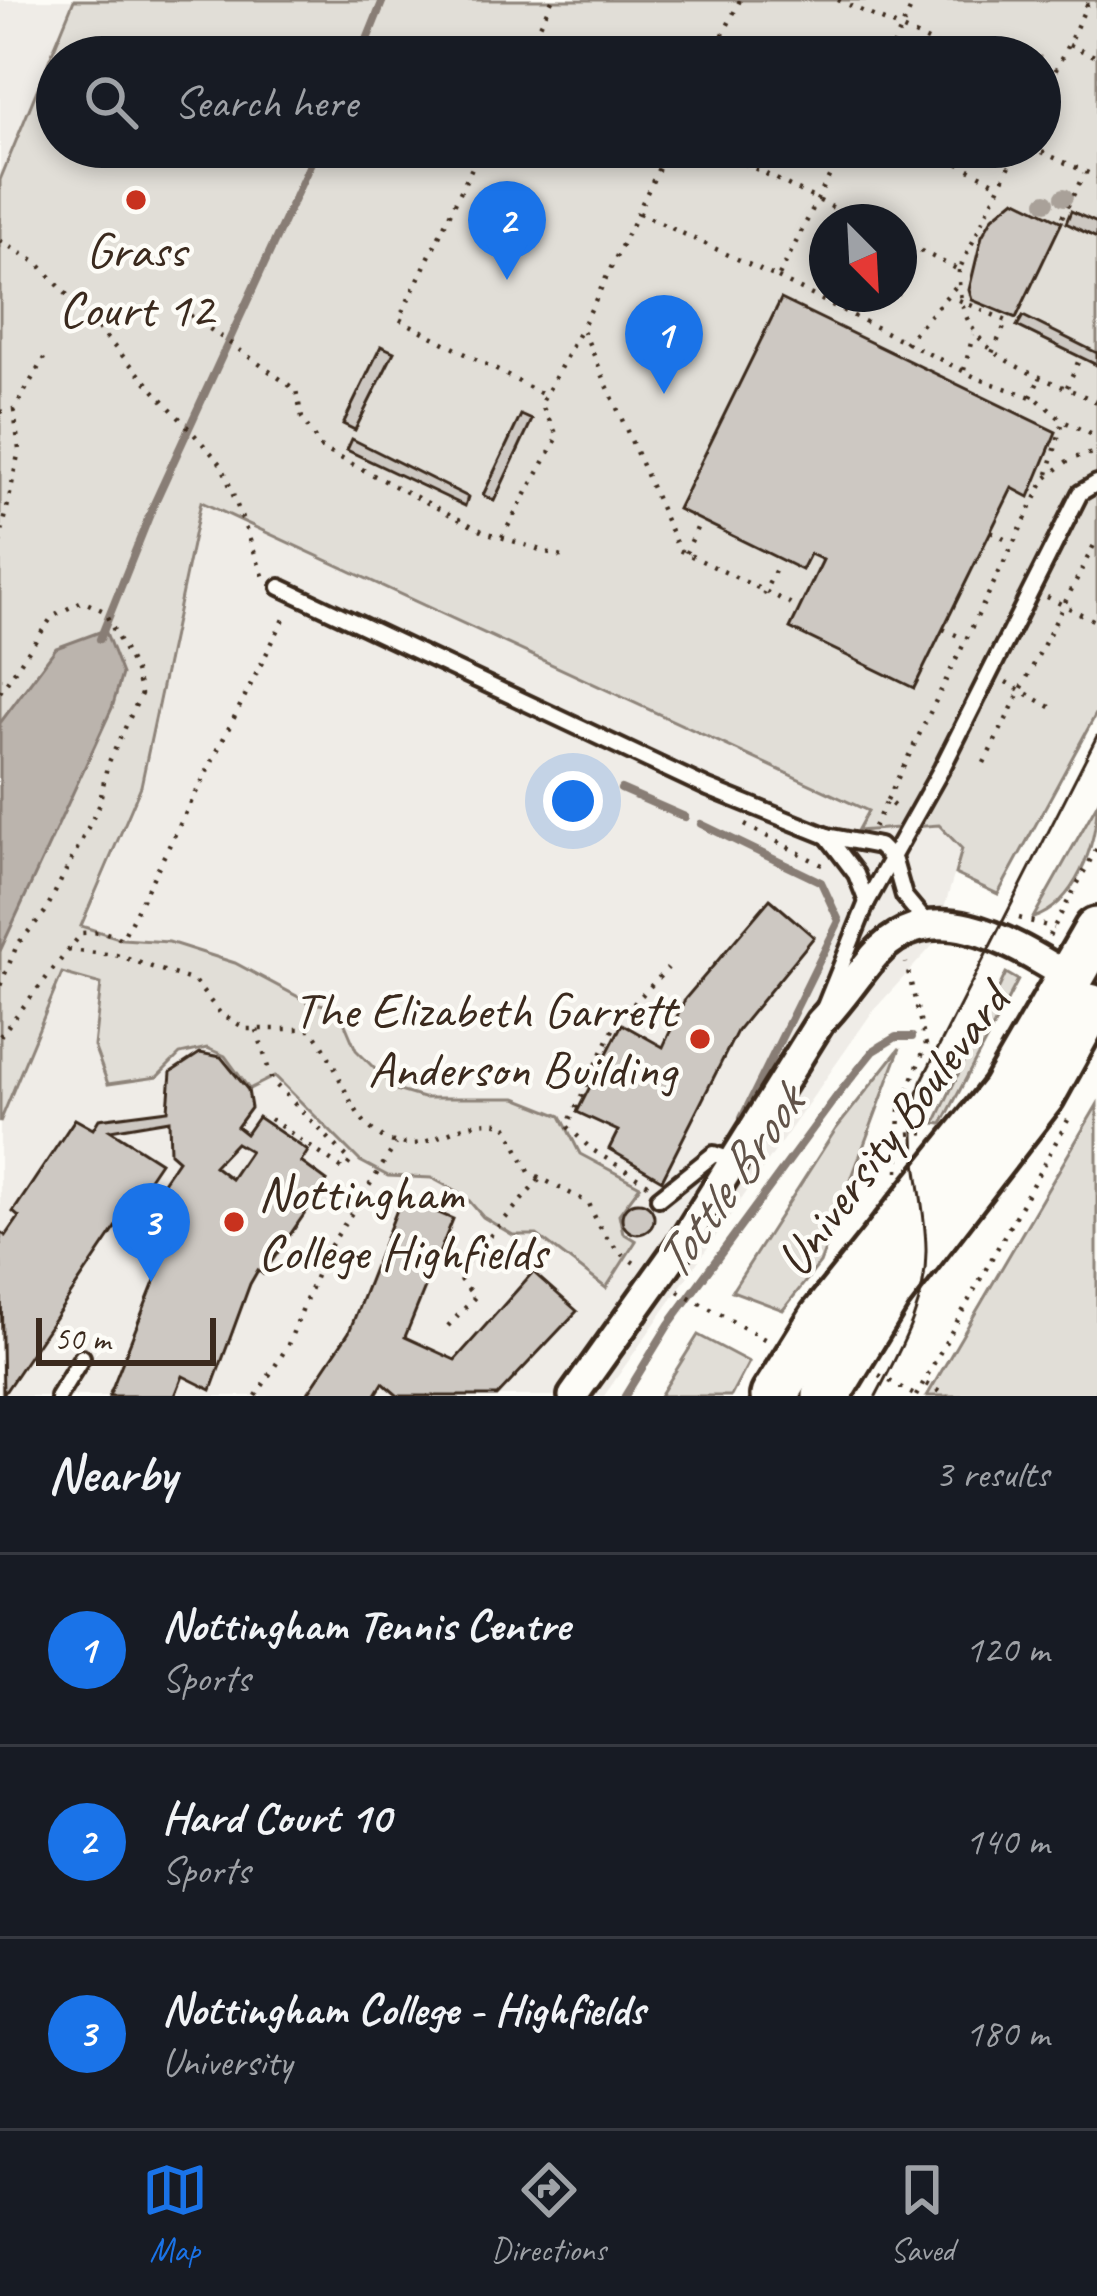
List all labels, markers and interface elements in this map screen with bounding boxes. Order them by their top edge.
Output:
search box [36,36,1061,168]
icon: search [78,69,144,135]
text: Search here [174,74,357,131]
pin: 2 [468,181,546,280]
marker: Grass Court 12 [123,187,149,213]
north arrow [809,204,917,312]
place label: Grass Court 12 [59,218,217,341]
pin: 1 [625,295,703,394]
your location [543,771,603,831]
street label: University Boulevard [762,966,1027,1288]
place label: The Elizabeth Garrett Anderson Building [293,978,681,1101]
marker: The Elizabeth Garrett Anderson Building [687,1026,713,1052]
water label: Tottle Brook [637,1067,824,1293]
place label: Nottingham College Highfields [258,1161,551,1284]
pin: 3 [112,1183,190,1282]
marker: Nottingham College Highfields [221,1209,247,1235]
scale bar [36,1312,216,1365]
text: 50 m [54,1318,110,1360]
text: Nearby [48,1442,176,1506]
text: 3 results [935,1450,1049,1499]
text: Nottingham Tennis Centre [162,1597,570,1654]
text: 1 [78,1625,96,1674]
text: 120 m [965,1625,1049,1674]
text: Sports [162,1654,250,1703]
text: Hard Court 10 [162,1789,391,1846]
text: 2 [78,1817,96,1866]
text: 140 m [965,1817,1049,1866]
text: Sports [162,1846,250,1895]
text: Nottingham College - Highfields [162,1981,645,2038]
text: 3 [78,2009,96,2058]
text: 180 m [965,2009,1049,2058]
text: University [162,2038,292,2087]
tab: Map [142,2157,208,2271]
tab: Directions [491,2157,606,2271]
tab: Saved [889,2157,955,2271]

